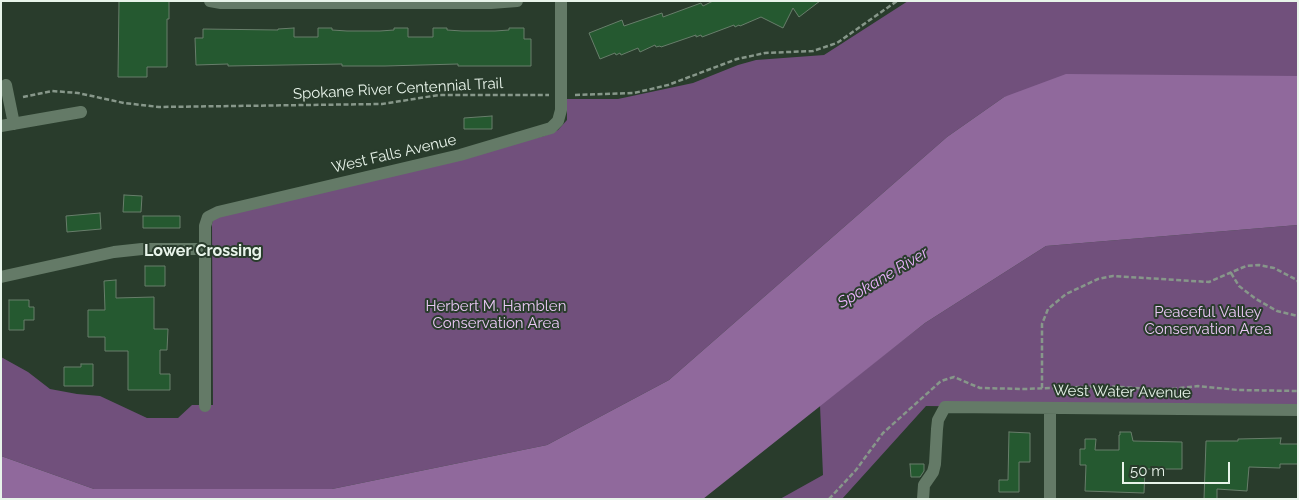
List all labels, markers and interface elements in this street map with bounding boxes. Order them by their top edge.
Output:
street label: Spokane River Centennial Trail [293,75,503,103]
street label: West Falls Avenue [330,131,458,177]
district label: Lower Crossing [144,241,262,261]
water label: Spokane River [834,243,932,313]
park label: Herbert M. Hamblen Conservation Area [426,297,566,332]
park label: Peaceful Valley Conservation Area [1144,303,1272,338]
street label: West Water Avenue [1053,382,1191,402]
scale bar [1124,452,1232,484]
text: 50 m [1130,462,1165,480]

